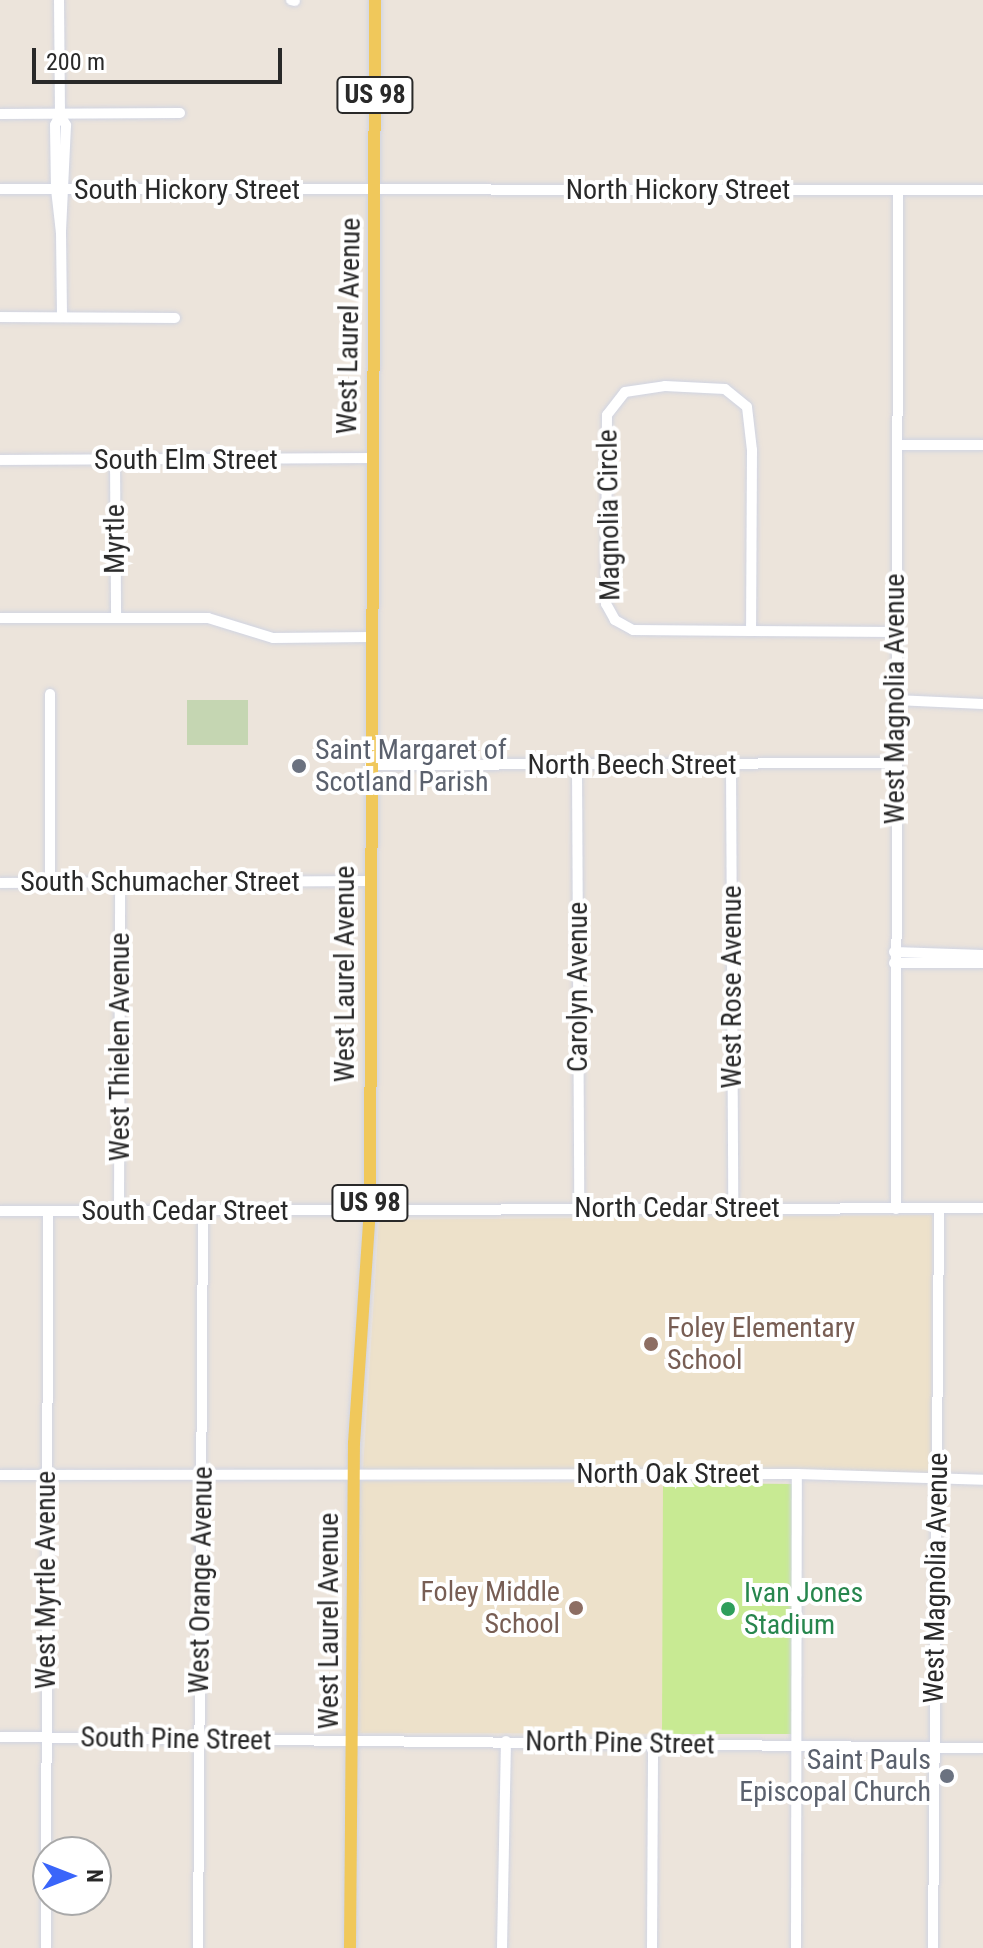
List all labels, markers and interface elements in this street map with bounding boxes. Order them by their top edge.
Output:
scale bar [36,32,286,82]
text: 200 m [46,48,105,76]
road number: US 98 [335,73,415,117]
street label: South Hickory Street [74,173,300,207]
street label: North Hickory Street [566,173,790,207]
street label: West Laurel Avenue [330,217,368,435]
street label: Magnolia Circle [591,429,627,601]
street label: South Elm Street [94,443,278,477]
street label: Myrtle [98,504,132,574]
street label: West Magnolia Avenue [878,574,912,824]
place label: Saint Margaret of Scotland Parish [315,733,507,799]
street label: North Beech Street [528,748,736,782]
marker: Saint Margaret of Scotland Parish [290,757,308,775]
street label: South Schumacher Street [20,865,300,899]
street label: West Laurel Avenue [328,866,362,1082]
street label: West Rose Avenue [715,885,749,1089]
street label: Carolyn Avenue [561,902,595,1072]
street label: West Thielen Avenue [103,932,137,1162]
road number: US 98 [330,1181,410,1225]
street label: North Cedar Street [574,1191,780,1225]
street label: South Cedar Street [81,1194,289,1228]
place label: Foley Elementary School [667,1311,855,1377]
marker: Foley Elementary School [642,1335,660,1353]
street label: West Magnolia Avenue [917,1452,955,1704]
street label: North Oak Street [576,1457,760,1491]
street label: West Orange Avenue [182,1466,220,1694]
street label: West Myrtle Avenue [29,1471,63,1689]
street label: West Laurel Avenue [312,1513,346,1729]
place label: Foley Middle School [420,1575,560,1641]
place label: Ivan Jones Stadium [744,1576,863,1642]
marker: Foley Middle School [567,1599,585,1617]
marker: Ivan Jones Stadium [719,1600,737,1618]
street label: South Pine Street [80,1721,272,1757]
street label: North Pine Street [525,1725,715,1761]
place label: Saint Pauls Episcopal Church [739,1743,931,1809]
marker: Saint Pauls Episcopal Church [938,1767,956,1785]
north arrow [32,1836,112,1916]
text: N [82,1869,107,1883]

